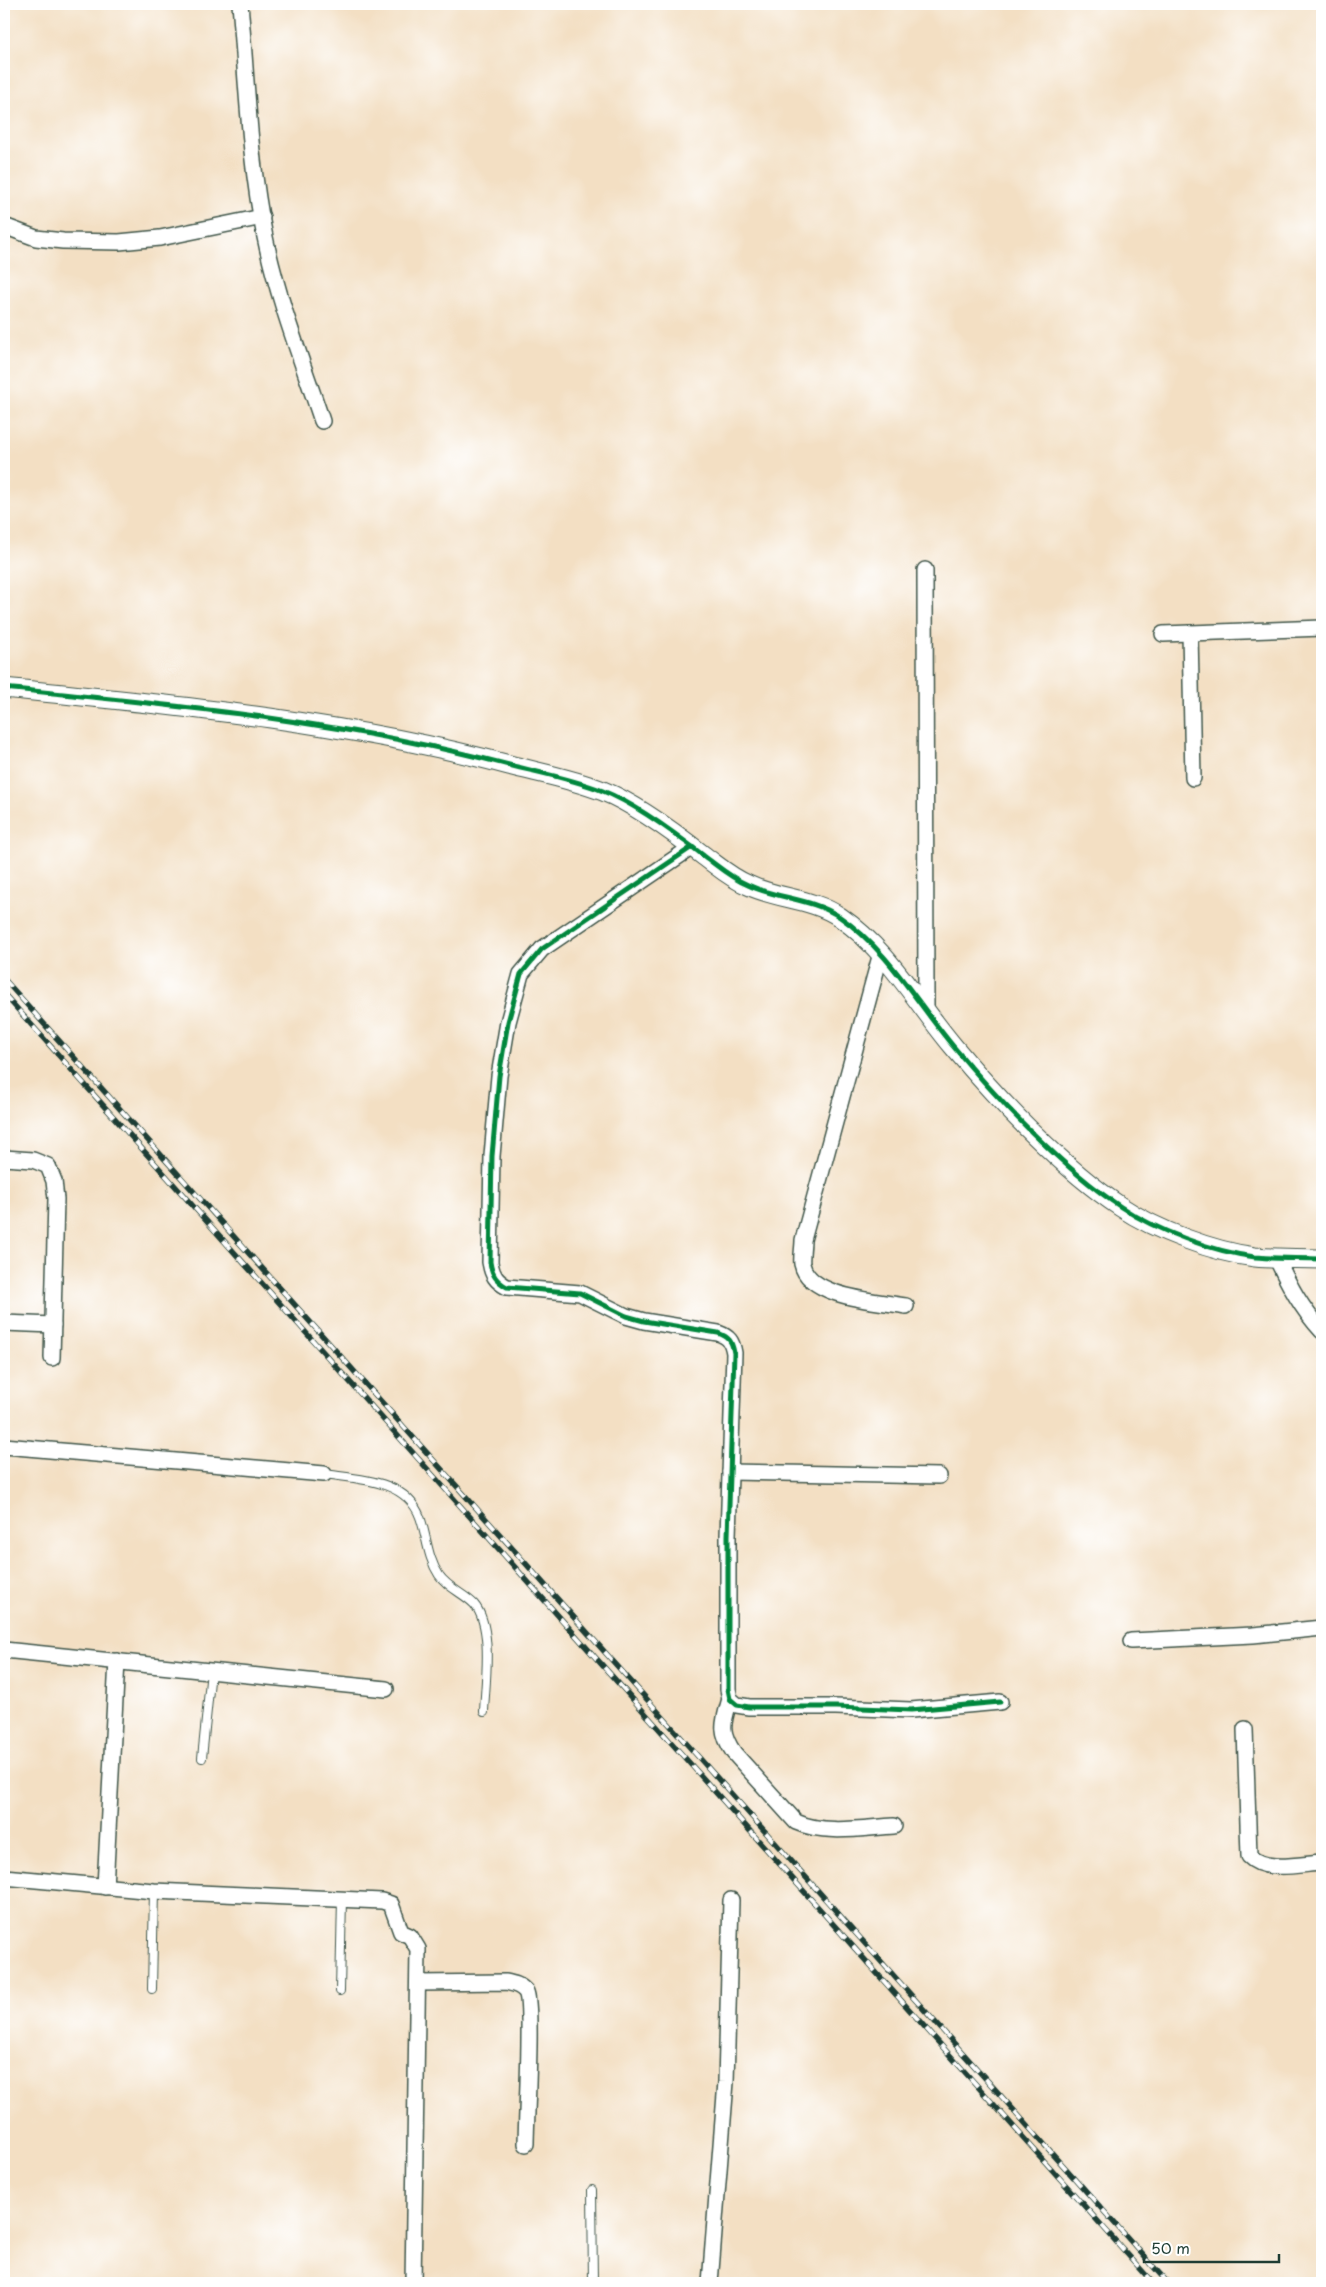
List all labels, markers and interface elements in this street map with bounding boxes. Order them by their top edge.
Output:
scale bar [1144,2232,1278,2264]
text: 50 m [1151,2236,1190,2259]

